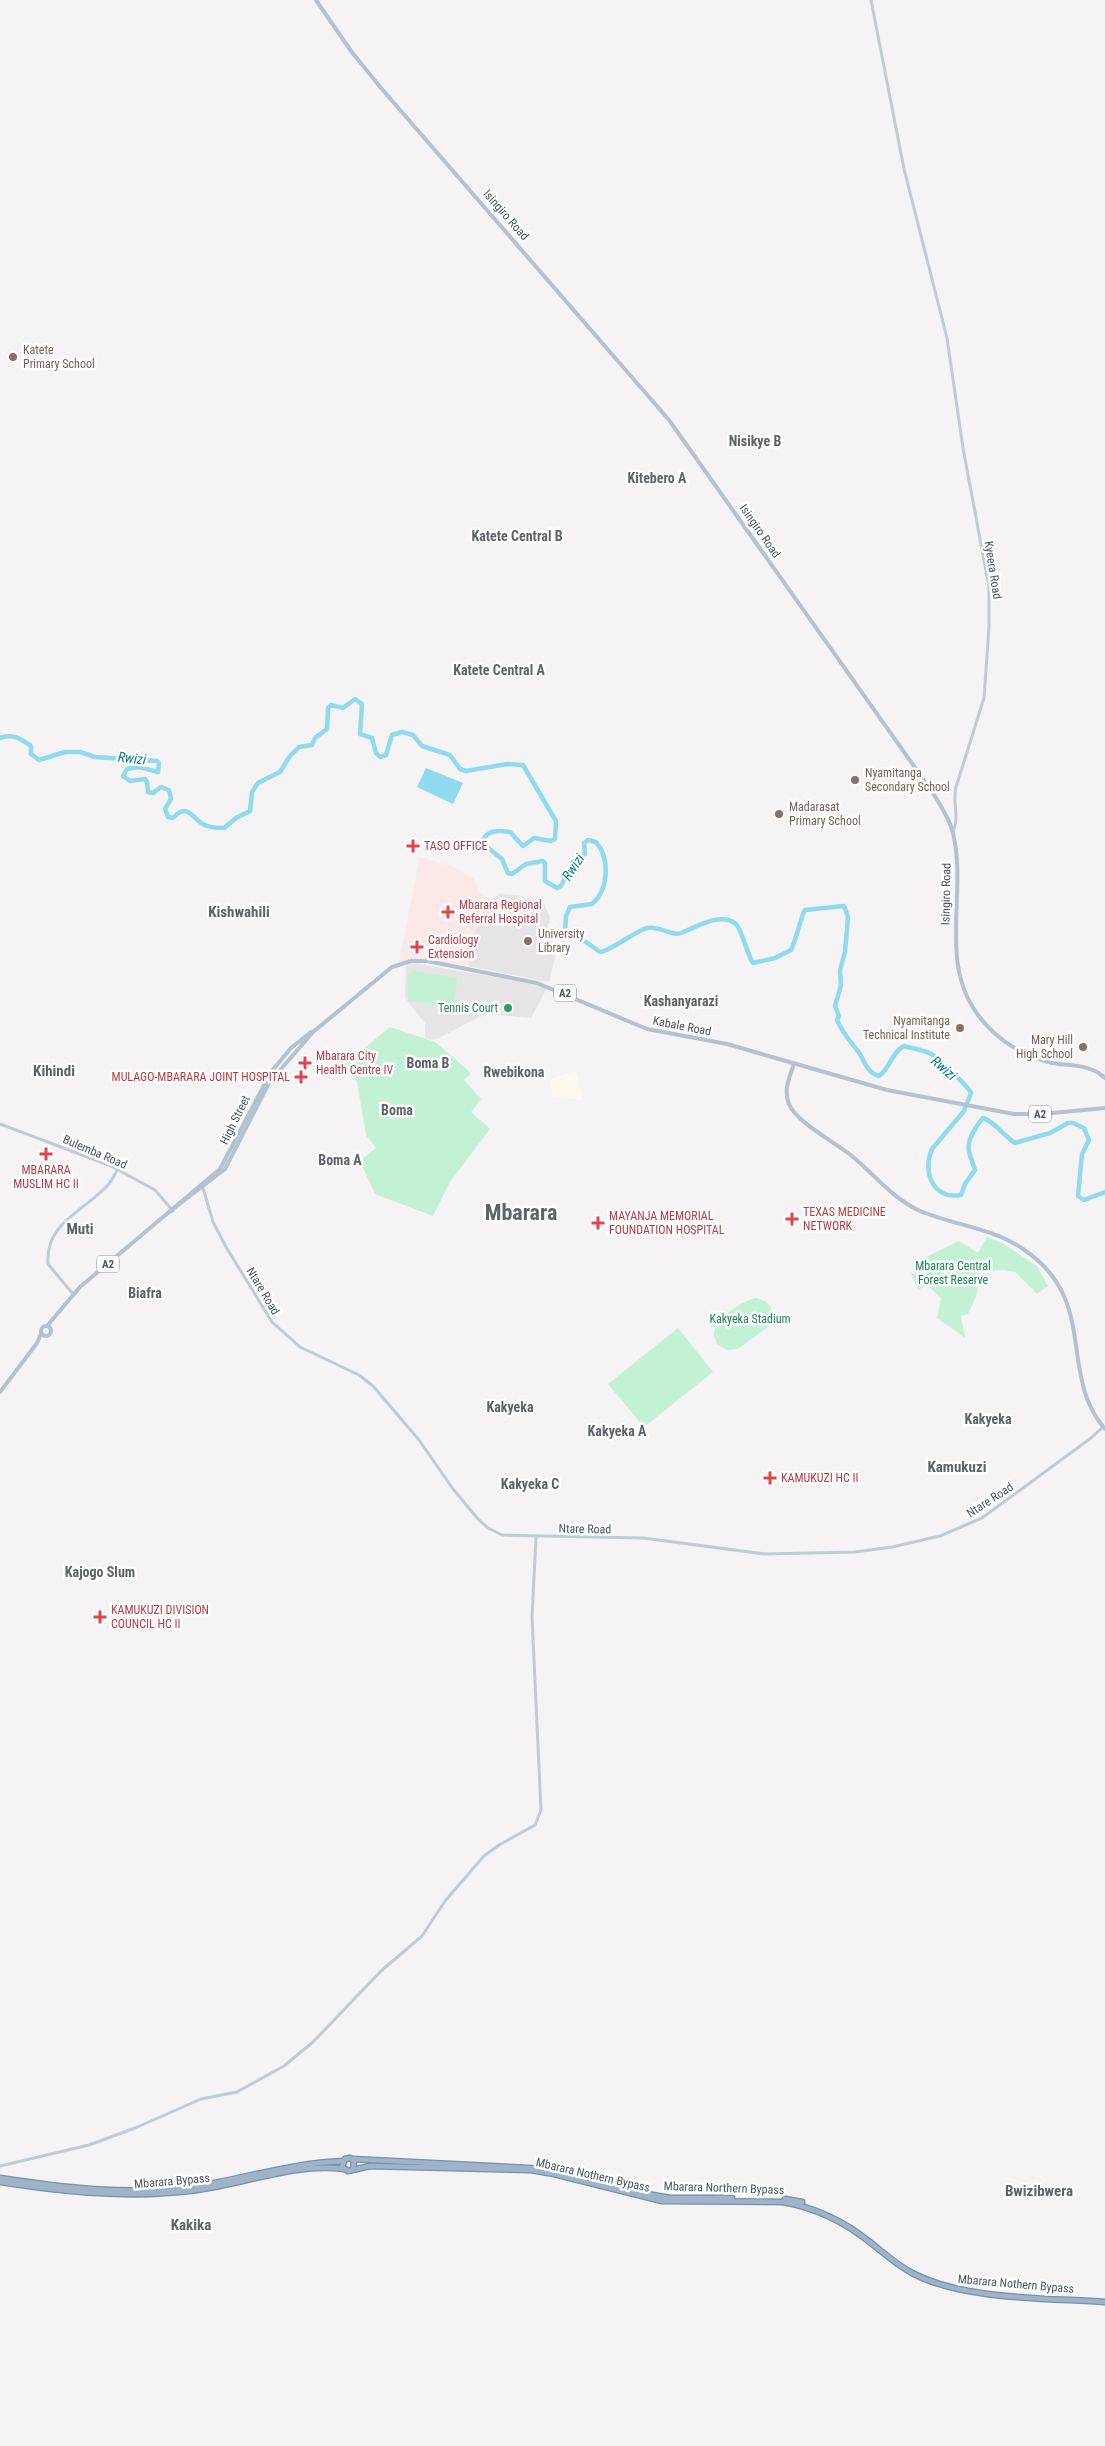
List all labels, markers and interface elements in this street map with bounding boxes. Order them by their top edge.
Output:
street label: Isingiro Road [480,187,532,243]
place label: Katete Primary School [23,343,95,371]
marker: Katete Primary School [7,351,19,363]
district label: Nisikye B [729,433,781,449]
district label: Kitebero A [628,470,687,486]
street label: Isingiro Road [736,502,784,560]
district label: Katete Central B [471,528,563,544]
street label: Kyeera Road [982,540,1004,600]
district label: Katete Central A [453,662,545,678]
water label: Rwizi [117,749,148,768]
place label: Nyamitanga Secondary School [865,766,950,794]
marker: Nyamitanga Secondary School [849,774,861,786]
place label: Madarasat Primary School [789,800,861,828]
marker: Madarasat Primary School [773,808,785,820]
marker: TASO OFFICE [406,839,420,853]
place label: TASO OFFICE [424,839,487,853]
water label: Rwizi [558,850,588,883]
street label: Isingiro Road [938,863,954,925]
place label: Mbarara Regional Referral Hospital [459,898,542,926]
district label: Kishwahili [208,903,270,921]
marker: Mbarara Regional Referral Hospital [441,905,455,919]
place label: University Library [538,927,584,955]
place label: Cardiology Extension [428,933,479,961]
marker: University Library [522,935,534,947]
marker: Cardiology Extension [410,940,424,954]
road number: A2 [554,984,576,1001]
district label: Kashanyarazi [644,993,718,1009]
place label: Tennis Court [438,1001,498,1015]
marker: Tennis Court [502,1002,514,1014]
street label: Kabale Road [652,1013,712,1039]
place label: Nyamitanga Technical Institute [863,1014,950,1042]
marker: Nyamitanga Technical Institute [954,1022,966,1034]
place label: Mary Hill High School [1016,1033,1073,1061]
marker: Mary Hill High School [1077,1041,1089,1053]
place label: Mbarara City Health Centre IV [316,1049,393,1077]
water label: Rwizi [928,1053,961,1084]
district label: Boma B [407,1055,450,1071]
marker: Mbarara City Health Centre IV [298,1056,312,1070]
district label: Kihindi [33,1062,75,1080]
district label: Rwebikona [484,1064,545,1080]
place label: MULAGO-MBARARA JOINT HOSPITAL [112,1070,290,1084]
marker: MULAGO-MBARARA JOINT HOSPITAL [294,1070,308,1084]
street label: High Street [217,1093,253,1147]
district label: Boma [381,1102,413,1118]
road number: A2 [1029,1106,1051,1122]
street label: Bulemba Road [61,1132,129,1172]
marker: MBARARA MUSLIM HC II [39,1147,53,1161]
district label: Boma A [318,1152,362,1168]
place label: MBARARA MUSLIM HC II [13,1163,79,1191]
district label: Mbarara [485,1200,557,1225]
place label: TEXAS MEDICINE NETWORK [803,1205,886,1233]
place label: MAYANJA MEMORIAL FOUNDATION HOSPITAL [609,1209,725,1237]
marker: TEXAS MEDICINE NETWORK [785,1212,799,1226]
marker: MAYANJA MEMORIAL FOUNDATION HOSPITAL [591,1216,605,1230]
district label: Muti [66,1220,94,1238]
road number: A2 [97,1256,119,1272]
park label: Mbarara Central Forest Reserve [915,1259,991,1287]
street label: Ntare Road [243,1265,283,1317]
district label: Biafra [128,1285,162,1301]
park label: Kakyeka Stadium [709,1312,791,1326]
district label: Kakyeka [486,1399,534,1415]
district label: Kakyeka [964,1411,1012,1427]
district label: Kakyeka A [588,1423,647,1439]
district label: Kamukuzi [928,1458,986,1476]
marker: KAMUKUZI HC II [763,1471,777,1485]
place label: KAMUKUZI HC II [781,1471,859,1485]
district label: Kakyeka C [501,1476,559,1492]
street label: Ntare Road [964,1480,1016,1520]
street label: Ntare Road [558,1522,612,1536]
district label: Kajogo Slum [65,1564,135,1580]
place label: KAMUKUZI DIVISION COUNCIL HC II [111,1603,209,1631]
marker: KAMUKUZI DIVISION COUNCIL HC II [93,1610,107,1624]
street label: Mbarara Nothern Bypass [535,2155,651,2195]
street label: Mbarara Bypass [134,2171,210,2191]
street label: Mbarara Northern Bypass [663,2179,785,2197]
district label: Bwizibwera [1005,2182,1073,2200]
district label: Kakika [171,2216,211,2234]
street label: Mbarara Nothern Bypass [957,2272,1075,2296]

